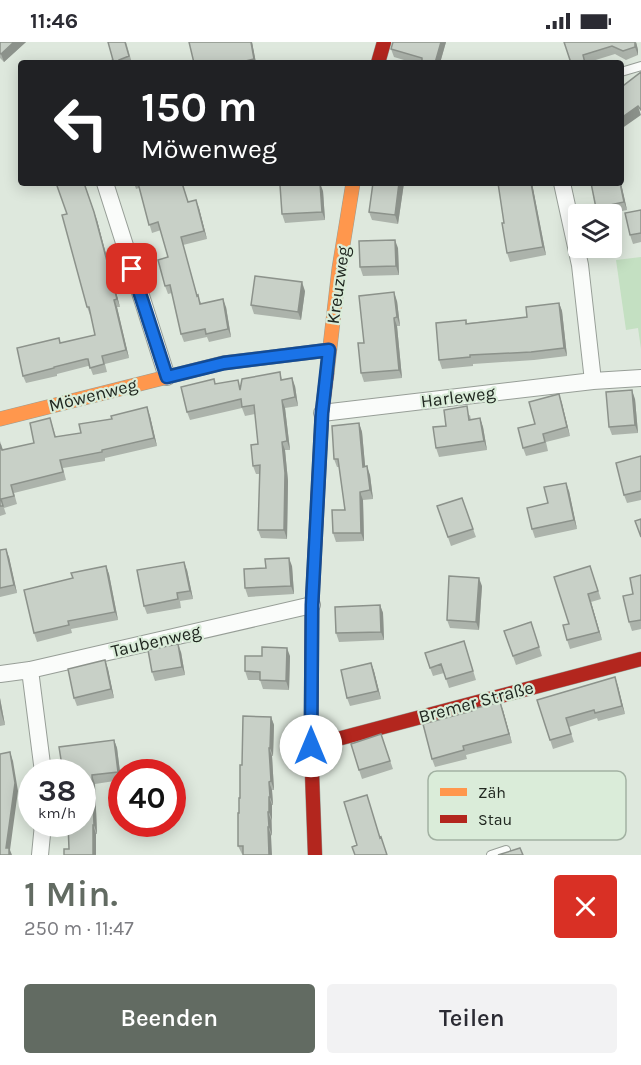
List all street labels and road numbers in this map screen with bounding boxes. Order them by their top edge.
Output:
street label: Kreuzweg [322,245,354,325]
street label: Möwenweg [46,373,140,417]
street label: Harleweg [419,382,497,412]
street label: Taubenweg [109,620,203,662]
street label: Bremer Straße [416,676,536,728]

